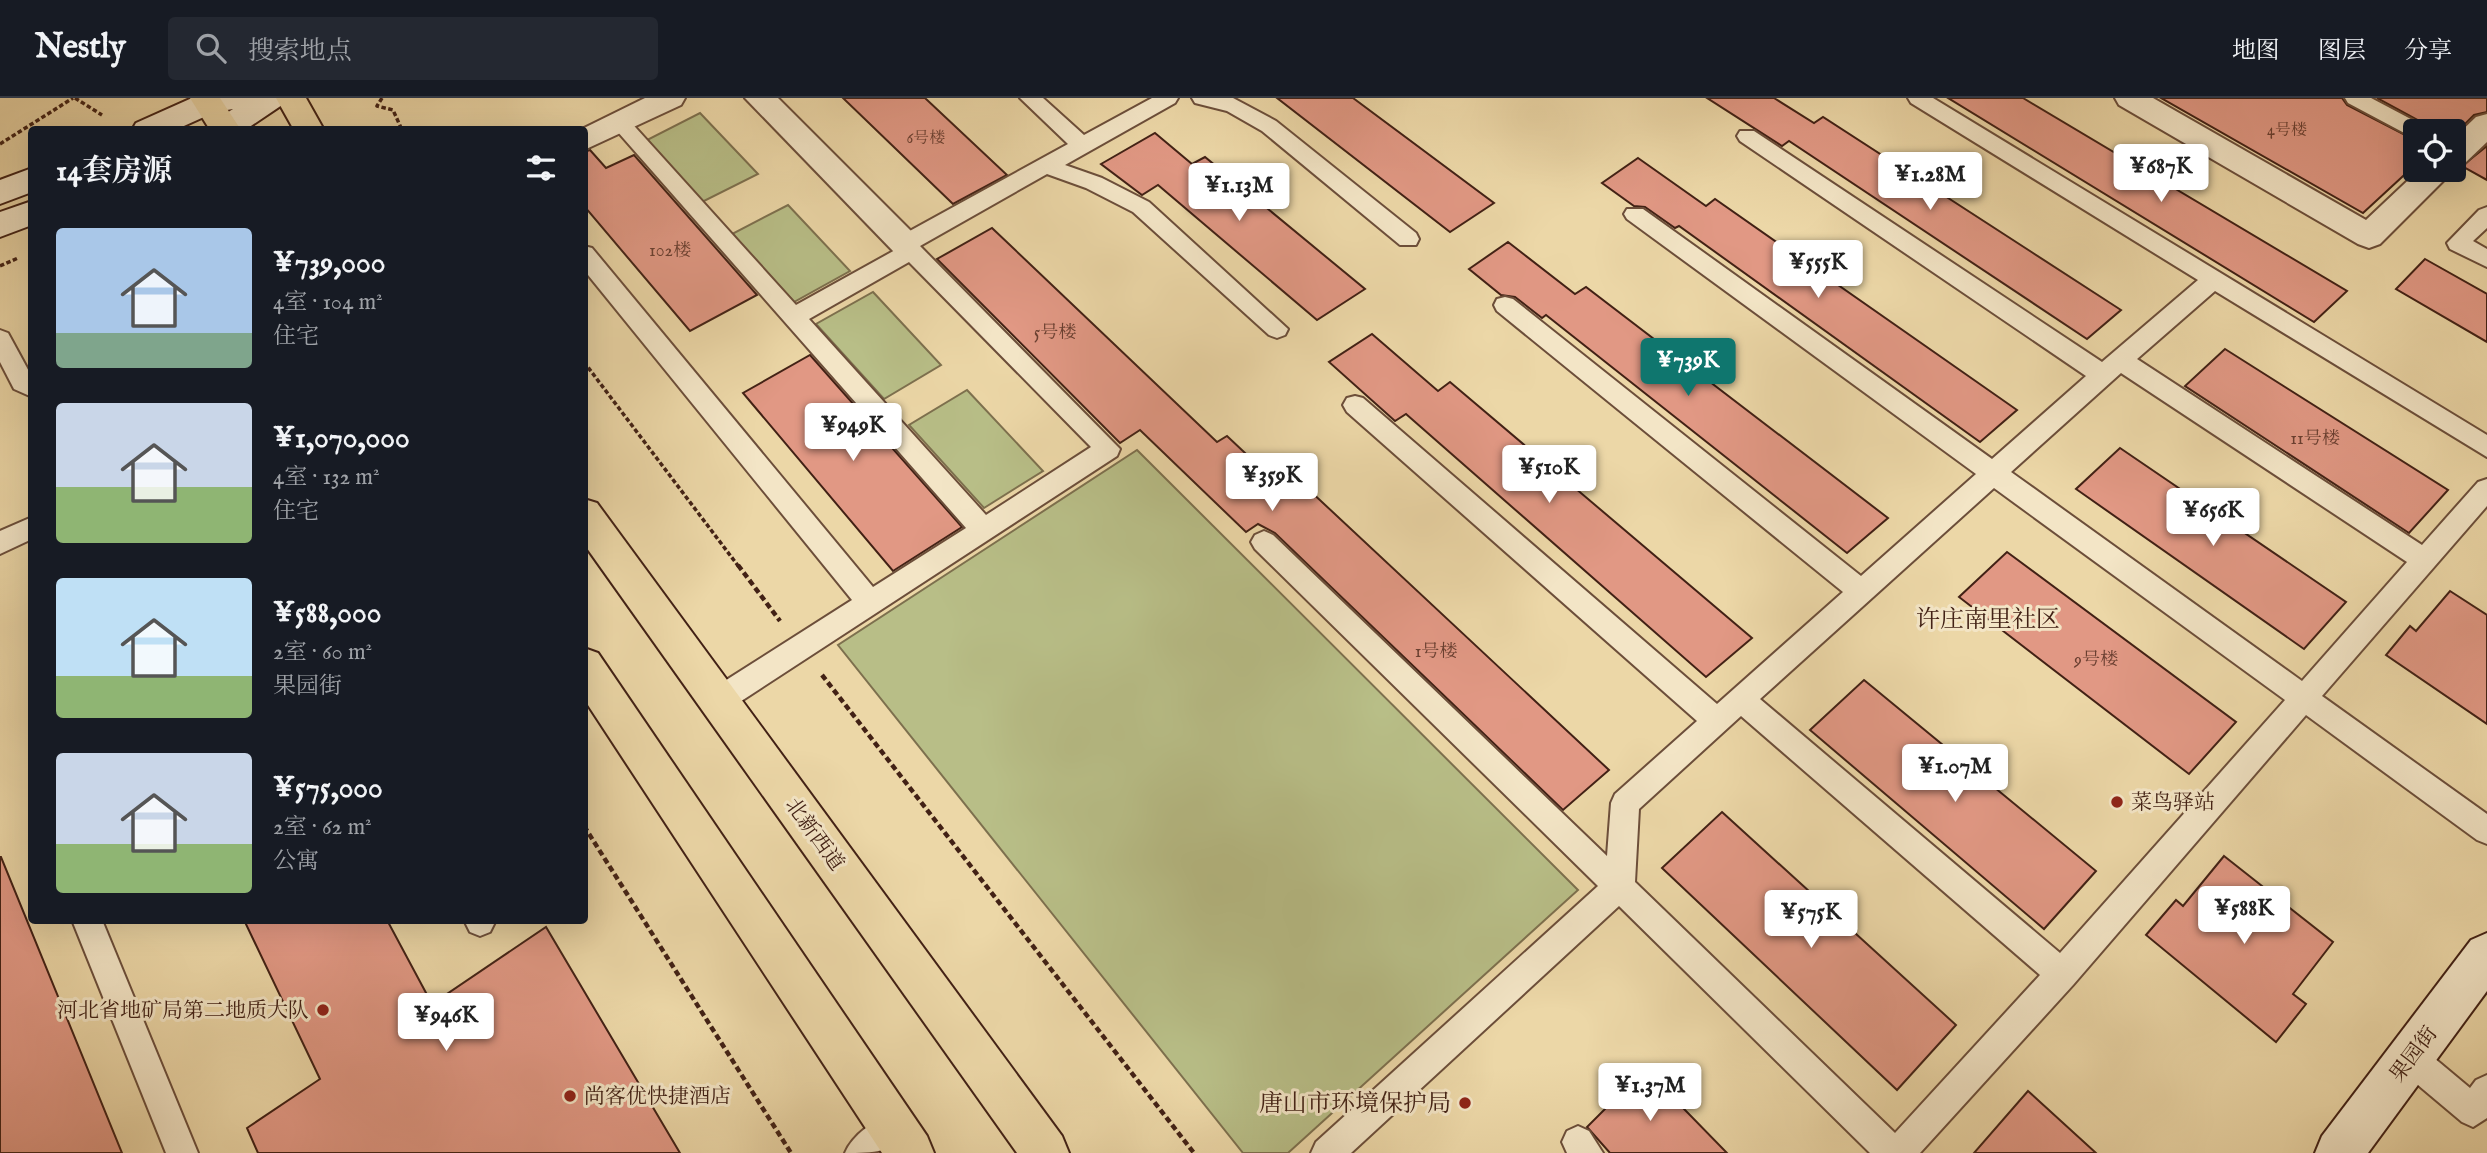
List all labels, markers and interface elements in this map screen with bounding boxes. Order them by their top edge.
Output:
search box [168,17,658,80]
text: Nestly [35,27,126,69]
icon: search [192,29,230,67]
text: 搜索地点 [248,35,352,68]
text: 地图 [2232,36,2280,67]
text: 图层 [2318,36,2366,67]
text: 分享 [2404,36,2452,67]
map controls [2403,119,2466,182]
button: locate [2403,119,2466,182]
house number: 4号楼 [2267,121,2307,141]
house number: 6号楼 [907,129,945,149]
pin: ¥687K [2112,144,2210,204]
icon: filters [522,149,560,187]
pin: ¥1.28M [1873,152,1987,212]
text: ¥687K [2130,152,2192,181]
text: 14套房源 [56,153,172,191]
text: ¥1.28M [1894,160,1966,189]
pin: ¥1.13M [1182,164,1296,223]
text: ¥1.13M [1204,171,1274,200]
house number: 102楼 [649,240,691,263]
pin: ¥555K [1769,240,1867,300]
text: ¥739,000 [273,245,385,283]
text: ¥555K [1789,248,1847,277]
icon: home [112,256,196,340]
text: 4室 · 104 m² [273,288,383,317]
text: 住宅 [273,322,319,351]
house number: 5号楼 [1034,322,1076,345]
pin: ¥739K [1639,338,1737,398]
text: ¥739K [1657,346,1719,375]
pin: ¥949K [804,404,902,463]
text: ¥949K [821,411,885,440]
text: ¥1,070,000 [273,420,410,458]
house number: 11号楼 [2290,428,2340,451]
icon: home [112,431,196,515]
pin: ¥510K [1500,446,1598,505]
text: ¥510K [1518,453,1580,482]
pin: ¥359K [1223,454,1321,513]
text: ¥359K [1242,461,1302,490]
text: 4室 · 132 m² [273,463,380,492]
pin: ¥656K [2164,489,2262,548]
text: ¥656K [2182,496,2244,525]
text: 住宅 [273,497,319,526]
text: ¥588,000 [273,595,381,633]
district label: 许庄南里社区 [1916,605,2060,636]
icon: home [112,606,196,690]
text: 2室 · 60 m² [273,638,372,667]
house number: 1号楼 [1415,641,1457,664]
house number: 9号楼 [2073,649,2118,672]
text: 果园街 [273,672,342,701]
pin: ¥1.07M [1898,744,2012,804]
text: ¥1.07M [1918,752,1992,781]
text: ¥575,000 [273,770,383,808]
icon: home [112,781,196,865]
place label: 菜鸟驿站 [2131,790,2215,817]
street label: 北新西道 [778,793,849,877]
marker: 菜鸟驿站 [2109,794,2125,810]
text: 2室 · 62 m² [273,813,372,842]
text: 公寓 [273,847,319,876]
pin: ¥588K [2195,886,2293,946]
pin: ¥575K [1762,890,1860,950]
text: ¥588K [2214,894,2274,923]
text: ¥575K [1781,898,1841,927]
pin: ¥946K [397,993,495,1053]
place label: 河北省地矿局第二地质大队 [57,998,309,1025]
text: ¥946K [414,1001,478,1030]
marker: 河北省地矿局第二地质大队 [315,1002,331,1018]
street label: 果园街 [2384,1022,2444,1088]
pin: ¥1.37M [1593,1063,1707,1123]
text: ¥1.37M [1614,1071,1686,1100]
place label: 尚客优快捷酒店 [584,1084,731,1111]
marker: 尚客优快捷酒店 [562,1088,578,1104]
place label: 唐山市环境保护局 [1259,1089,1451,1120]
marker: 唐山市环境保护局 [1457,1095,1473,1111]

